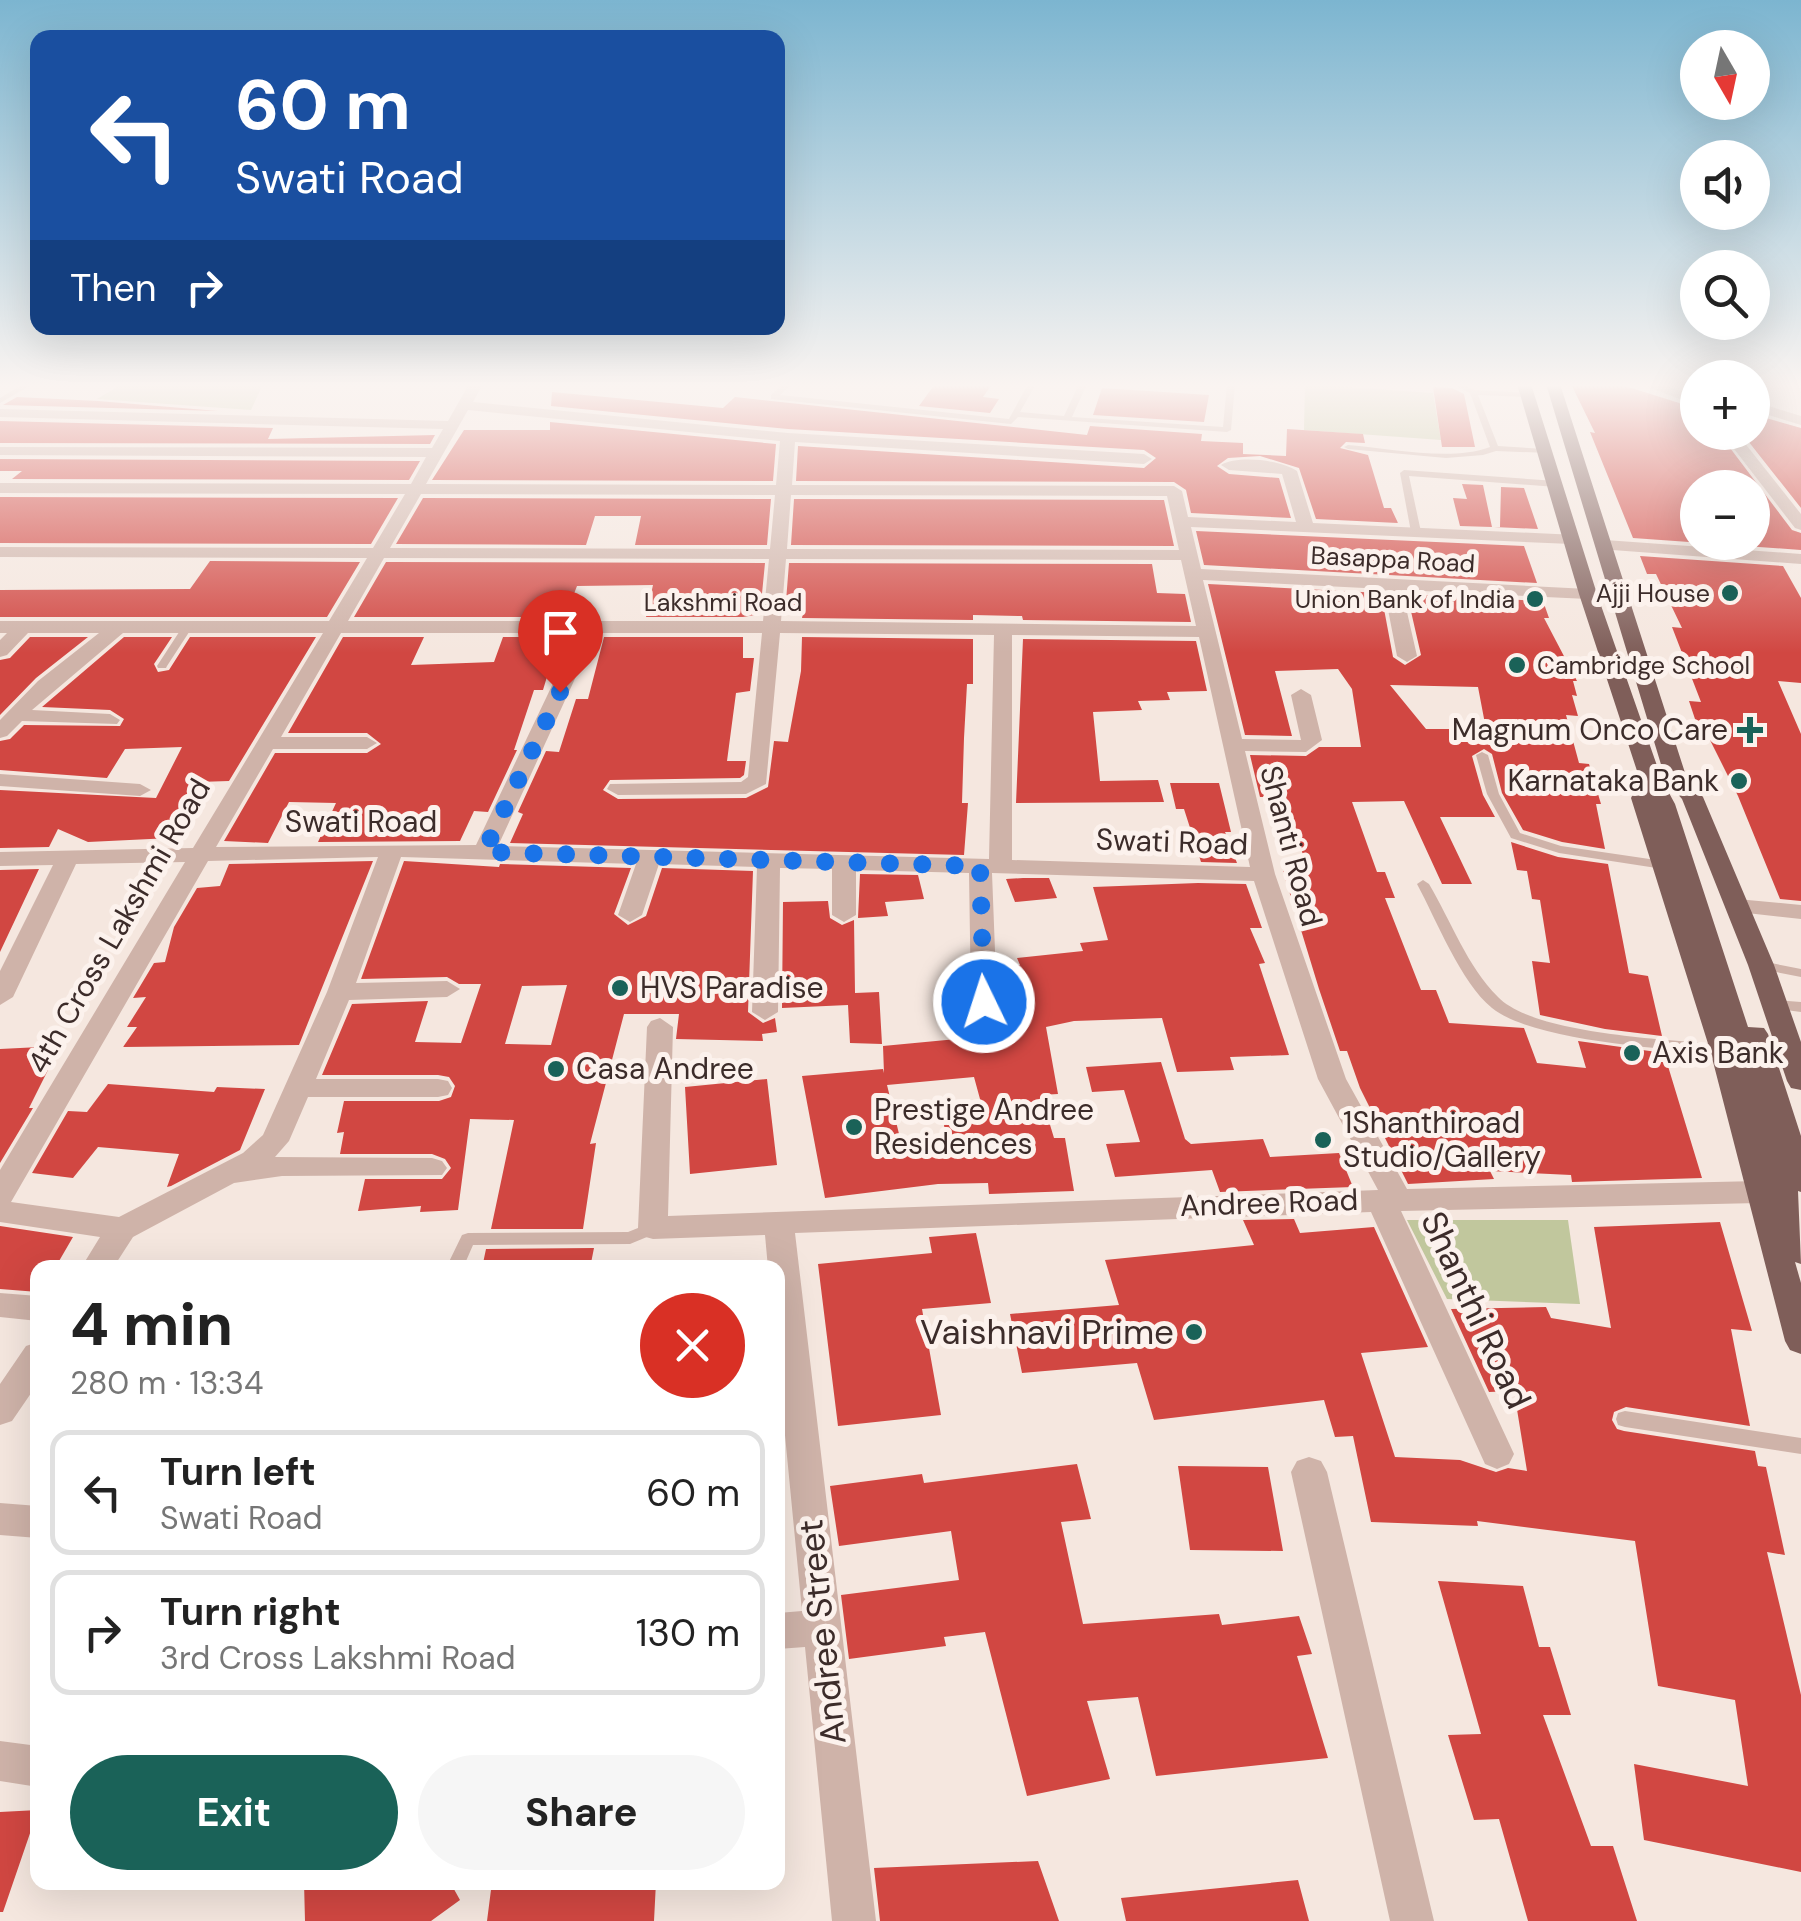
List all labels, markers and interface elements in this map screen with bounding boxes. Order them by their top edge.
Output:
north arrow [1680,30,1770,120]
map controls [1680,30,1770,560]
text: 60 m [235,60,411,151]
icon: left [70,70,200,200]
button: sound [1680,140,1770,230]
text: Swati Road [235,148,464,207]
button: search [1680,250,1770,340]
icon: right [177,260,232,315]
text: Then [70,263,157,313]
button: + [1680,360,1770,450]
button: − [1680,470,1770,560]
street label: Basappa Road [1310,539,1476,580]
place label: Ajji House [1596,577,1710,610]
marker: Ajji House [1719,582,1741,604]
place label: Union Bank of India [1295,583,1515,616]
street label: Lakshmi Road [644,586,802,619]
marker: Union Bank of India [1524,588,1546,610]
pin [518,590,603,693]
icon: arrive [533,605,588,660]
place label: Cambridge School [1537,649,1750,682]
marker: Cambridge School [1506,654,1528,676]
place label: Magnum Onco Care [1452,710,1728,749]
marker: Magnum Onco Care [1737,717,1763,743]
street label: Shanti Road [1251,761,1332,931]
place label: Karnataka Bank [1507,761,1719,800]
marker: Karnataka Bank [1728,770,1750,792]
street label: 4th Cross Lakshmi Road [18,772,219,1080]
street label: Swati Road [285,802,437,841]
street label: Swati Road [1095,819,1249,864]
position arrow [932,950,1036,1054]
place label: HVS Paradise [640,968,824,1007]
marker: HVS Paradise [609,977,631,999]
place label: Axis Bank [1652,1033,1784,1072]
marker: Axis Bank [1621,1042,1643,1064]
place label: Casa Andree [576,1049,754,1088]
marker: Casa Andree [545,1058,567,1080]
place label: Prestige Andree Residences [874,1090,1094,1163]
place label: 1Shanthiroad Studio/Gallery [1343,1103,1541,1176]
marker: Prestige Andree Residences [843,1116,865,1138]
marker: 1Shanthiroad Studio/Gallery [1312,1129,1334,1151]
street label: Andree Road [1179,1180,1359,1225]
street label: Shanthi Road [1410,1204,1542,1416]
text: 4 min [70,1285,233,1364]
button: close [640,1293,745,1398]
place label: Vaishnavi Prime [920,1309,1174,1355]
marker: Vaishnavi Prime [1183,1321,1205,1343]
text: 280 m · 13:34 [70,1362,263,1404]
text: Turn left [160,1447,316,1497]
icon: left [75,1465,130,1520]
text: 60 m [646,1468,740,1518]
text: Swati Road [160,1497,323,1539]
street label: Andree Street [787,1517,857,1747]
text: Turn right [160,1587,341,1637]
icon: right [75,1605,130,1660]
text: 130 m [636,1608,740,1658]
text: 3rd Cross Lakshmi Road [160,1637,516,1679]
button: Exit [70,1755,398,1870]
button: Share [418,1755,745,1870]

